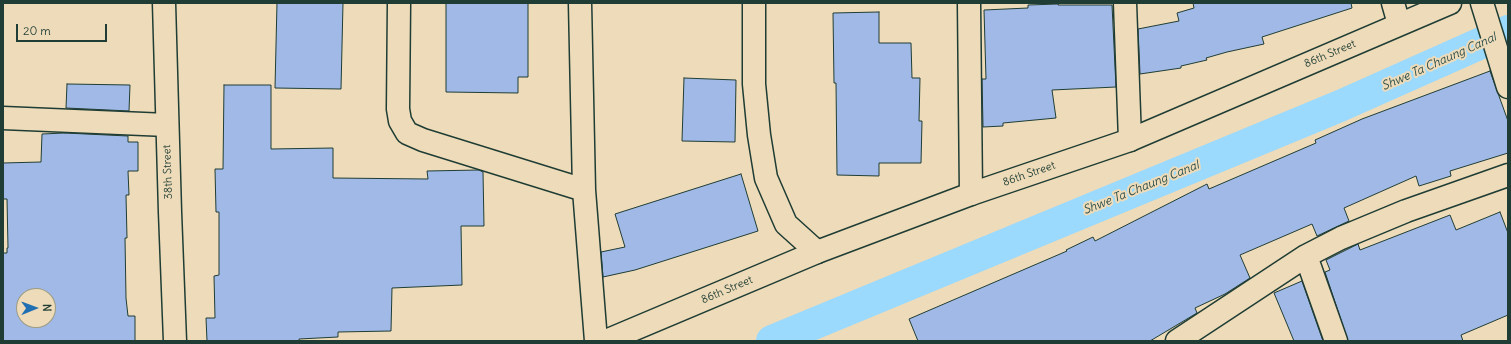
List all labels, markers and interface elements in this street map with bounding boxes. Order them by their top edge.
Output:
scale bar [18,16,109,42]
text: 20 m [23,23,51,38]
water label: Shwe Ta Chaung Canal [1380,30,1498,94]
street label: 86th Street [1302,37,1358,71]
street label: 38th Street [160,144,176,200]
water label: Shwe Ta Chaung Canal [1081,158,1201,218]
street label: 86th Street [1001,159,1057,189]
street label: 86th Street [699,273,755,307]
north arrow [16,288,56,328]
text: N [40,304,54,312]

